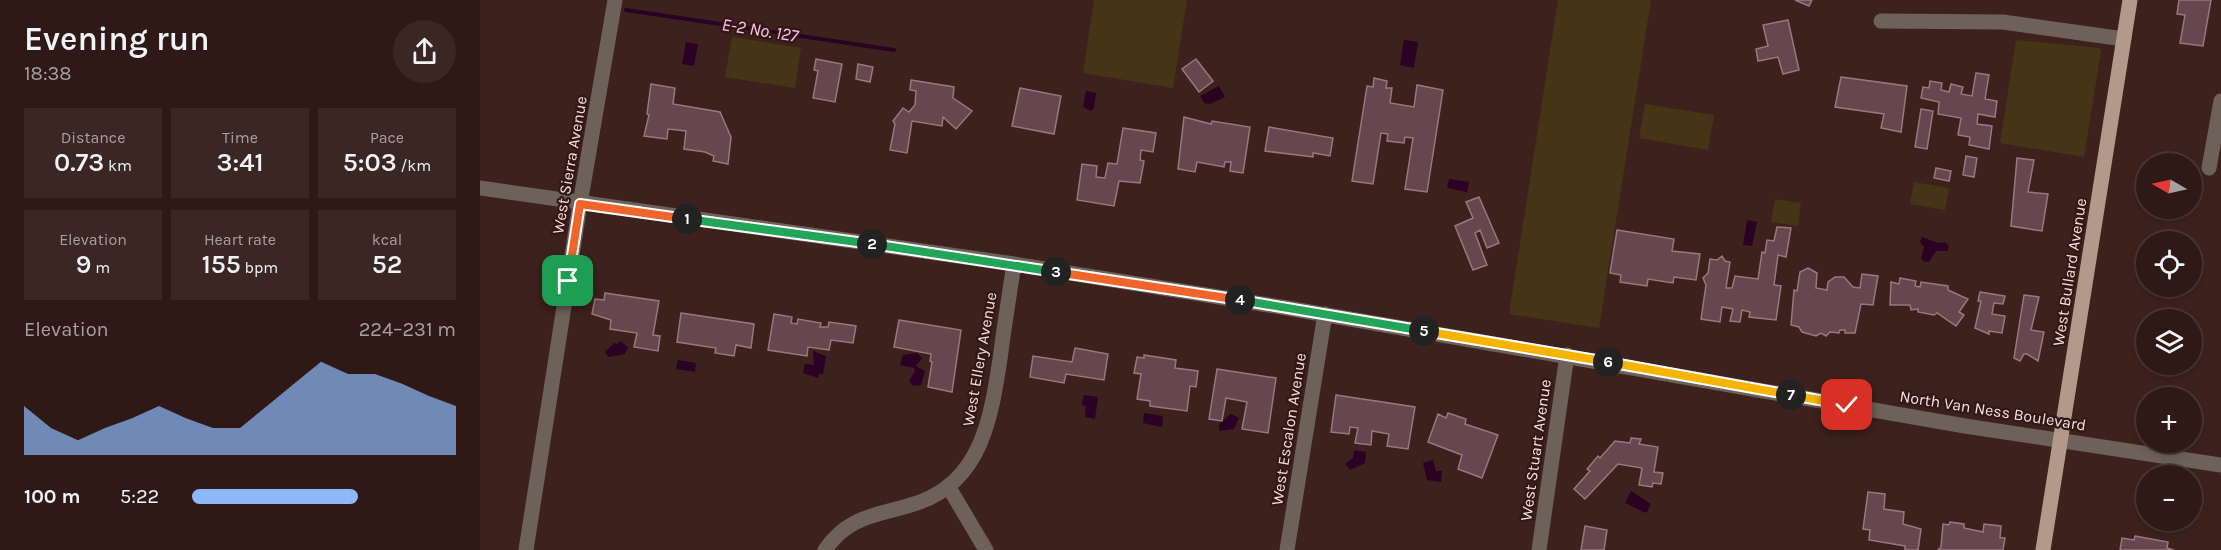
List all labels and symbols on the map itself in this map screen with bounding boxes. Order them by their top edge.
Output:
water label: E-2 No. 127 [720,13,801,47]
street label: West Sierra Avenue [548,95,591,236]
north arrow [2136,153,2202,219]
street label: West Bullard Avenue [2048,197,2091,347]
pin: 1 [672,204,702,234]
pin: 2 [857,229,887,259]
pin [542,255,593,306]
pin: 3 [1041,257,1071,287]
pin: 4 [1225,285,1255,315]
street label: West Ellery Avenue [958,290,1001,428]
pin: 5 [1409,316,1439,346]
pin: 6 [1593,347,1623,377]
street label: West Escalon Avenue [1267,352,1310,507]
street label: West Stuart Avenue [1516,378,1555,522]
pin [1821,379,1872,430]
pin: 7 [1776,380,1806,410]
street label: North Van Ness Boulevard [1898,386,2088,435]

